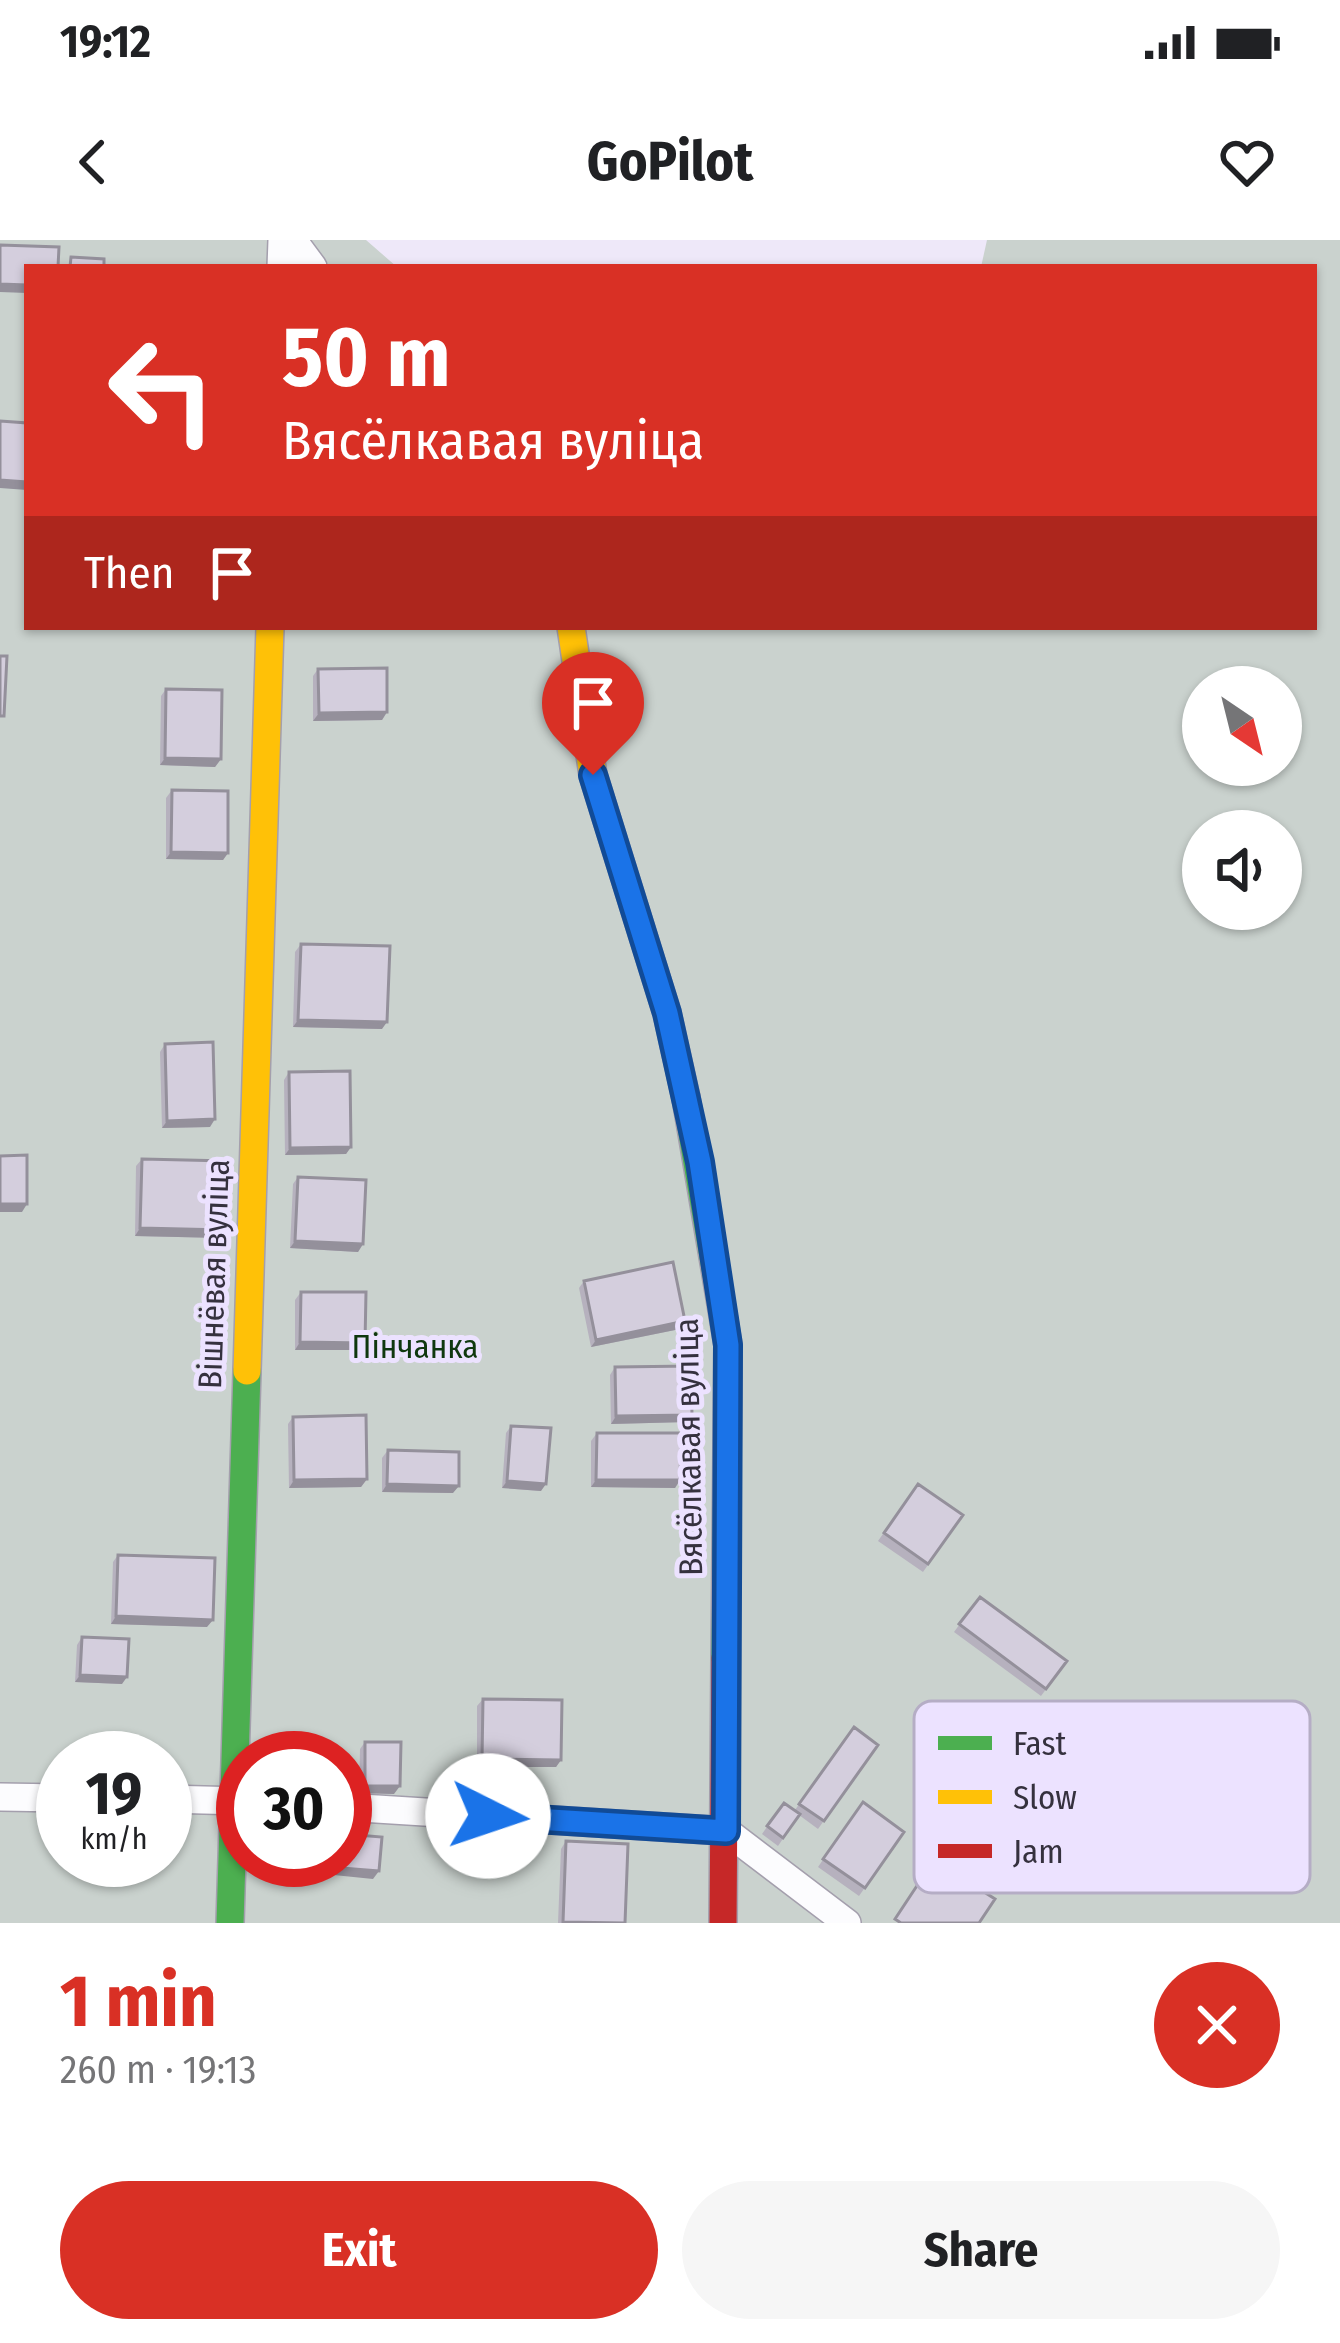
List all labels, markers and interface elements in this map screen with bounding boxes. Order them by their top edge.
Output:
text: 19:12 [60,15,151,69]
icon: back [60,129,126,195]
icon: heart [1214,129,1280,195]
text: GoPilot [587,130,753,194]
text: 50 m [282,307,451,408]
icon: left [84,312,240,468]
text: Вясёлкавая вуліца [282,409,704,473]
icon: arrive [199,540,265,606]
text: Then [84,546,175,600]
pin [542,652,644,775]
north arrow [1182,666,1302,786]
map controls [1182,666,1302,930]
icon: arrive [560,670,626,736]
button: sound [1182,810,1302,930]
street label: Вішнёвая вуліца [190,1159,238,1390]
street label: Вясёлкавая вуліца [667,1318,711,1576]
park label: Пінчанка [351,1327,479,1367]
legend [914,1701,1310,1893]
text: Fast [1013,1724,1067,1764]
speed limit sign: 30 [216,1731,372,1887]
position arrow [425,1753,551,1879]
text: 19 [86,1758,142,1830]
text: Slow [1013,1778,1077,1818]
text: km/h [81,1821,147,1857]
text: Jam [1013,1832,1064,1872]
text: 1 min [60,1959,217,2045]
button: close [1154,1962,1280,2088]
text: 260 m · 19:13 [60,2047,256,2093]
button: Exit [60,2181,658,2319]
button: Share [682,2181,1280,2319]

